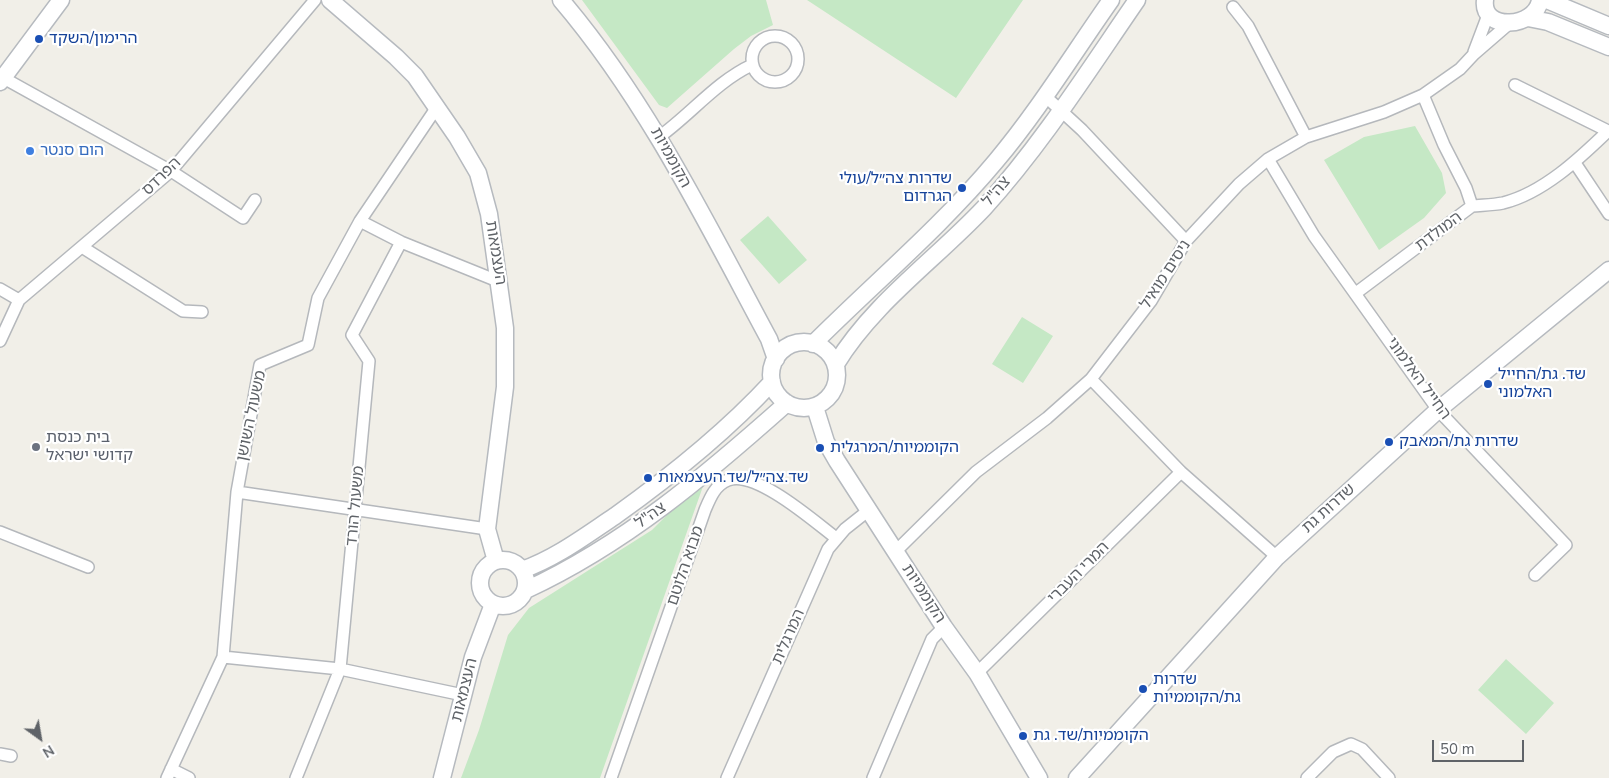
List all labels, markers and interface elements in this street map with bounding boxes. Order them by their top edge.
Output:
place label: הרימון/השקד [49,29,138,49]
marker: הרימון/השקד [33,33,45,45]
street label: הקוממיות [646,124,694,192]
place label: הום סנטר [40,141,104,161]
marker: הום סנטר [24,145,36,157]
street label: הפרדס [139,154,185,200]
place label: שדרות צה״ל/עולי הגרדום [839,169,952,207]
street label: צה"ל [979,173,1015,211]
marker: שדרות צה״ל/עולי הגרדום [956,182,968,194]
street label: המולדת [1412,208,1466,256]
street label: העצמאות [480,219,510,287]
street label: ניסים מואיל [1137,237,1195,313]
street label: החייל האלמוני [1382,334,1454,424]
place label: שד. גת/החייל האלמוני [1498,365,1586,403]
street label: משעול השושן [233,369,271,463]
marker: שד. גת/החייל האלמוני [1482,378,1494,390]
place label: בית כנסת קדושי ישראל [46,428,133,466]
place label: שדרות גת/המאבק [1399,432,1518,452]
marker: שדרות גת/המאבק [1383,436,1395,448]
place label: הקוממיות/המרגלית [830,438,959,458]
marker: בית כנסת קדושי ישראל [30,441,42,453]
marker: הקוממיות/המרגלית [814,442,826,454]
street label: משעול הורד [343,465,369,547]
place label: שד.צה״ל/שד.העצמאות [658,468,809,488]
marker: שד.צה״ל/שד.העצמאות [642,472,654,484]
street label: שדרות גת [1298,480,1360,538]
street label: צה"ל [632,499,670,533]
street label: מבוא הלוטם [663,524,709,608]
street label: המרי העברי [1044,538,1114,608]
street label: הקוממיות [897,561,949,627]
street label: המרגלית [768,606,810,668]
street label: העצמאות [448,656,482,724]
place label: שדרות גת/הקוממיות [1153,670,1241,708]
marker: שדרות גת/הקוממיות [1137,683,1149,695]
north arrow [15,713,65,763]
place label: הקוממיות/שד. גת [1033,726,1149,746]
marker: הקוממיות/שד. גת [1017,730,1029,742]
scale bar [1434,730,1526,762]
text: 50 m [1440,739,1475,759]
text: N [39,740,58,762]

